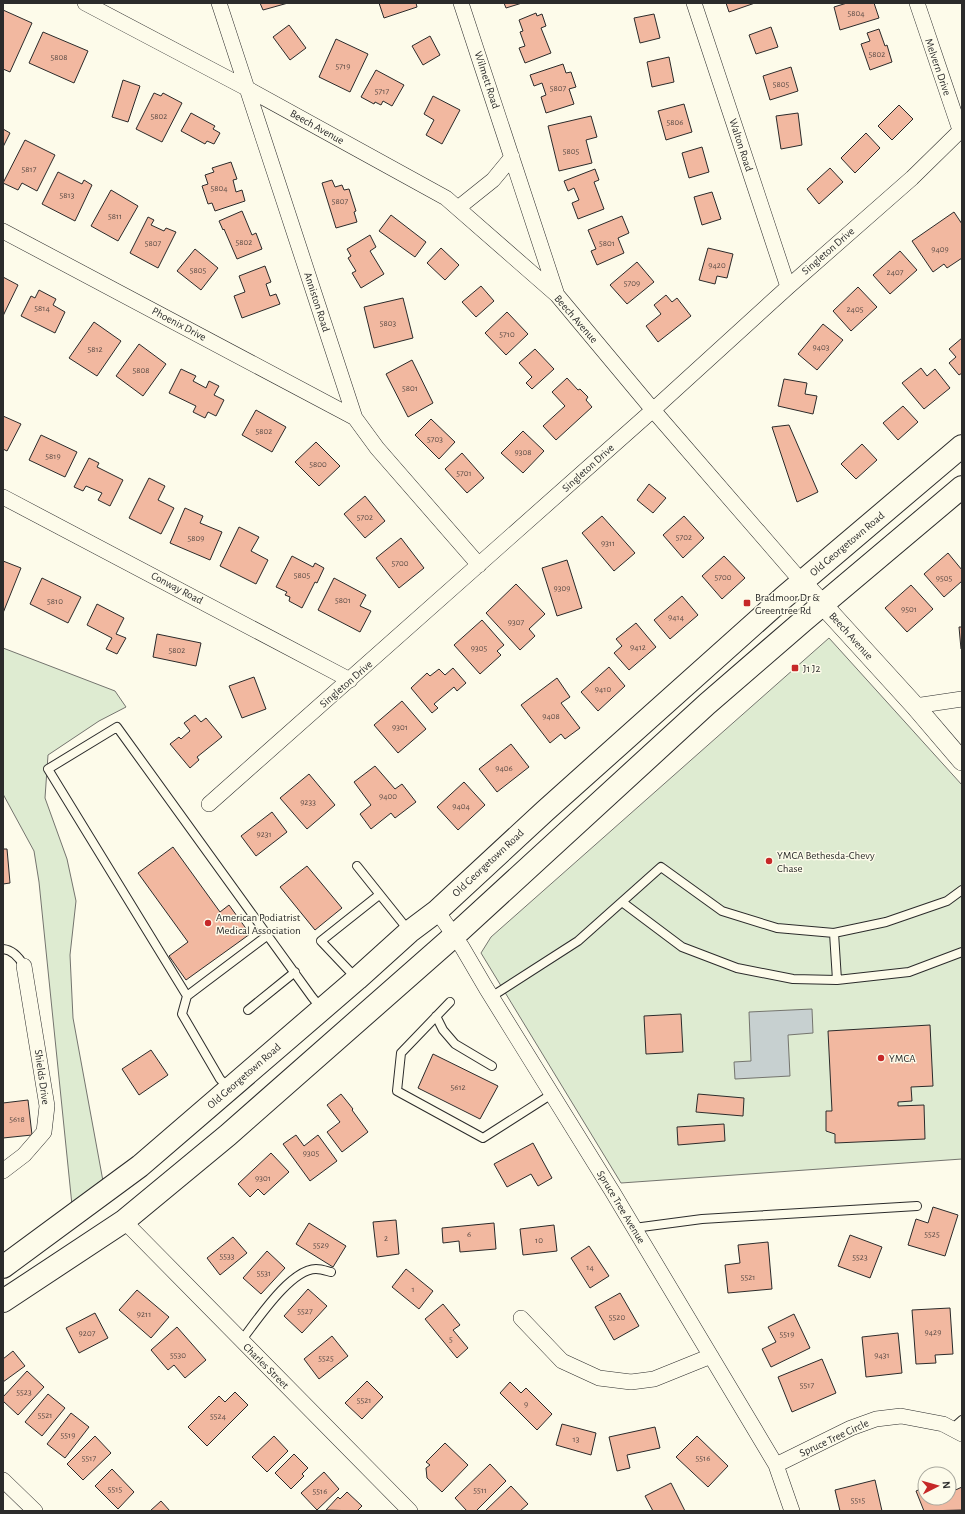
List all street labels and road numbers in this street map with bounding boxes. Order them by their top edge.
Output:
street label: Melvern Drive [923,37,953,97]
street label: Wilmett Road [473,50,502,110]
street label: Beech Avenue [288,108,346,146]
street label: Walton Road [727,117,755,173]
street label: Singleton Drive [800,225,856,277]
street label: Anniston Road [302,271,332,334]
street label: Beech Avenue [552,293,600,345]
street label: Phoenix Drive [150,305,208,343]
street label: Singleton Drive [560,442,616,494]
street label: Old Georgetown Road [808,510,887,578]
street label: Conway Road [149,570,205,606]
street label: Beech Avenue [827,610,875,662]
street label: Singleton Drive [318,658,374,710]
street label: Old Georgetown Road [450,827,526,899]
street label: Old Georgetown Road [205,1041,283,1111]
street label: Shields Drive [33,1049,51,1105]
street label: Spruce Tree Avenue [595,1169,647,1245]
street label: Charles Street [241,1341,291,1391]
street label: Spruce Tree Circle [798,1417,870,1459]

